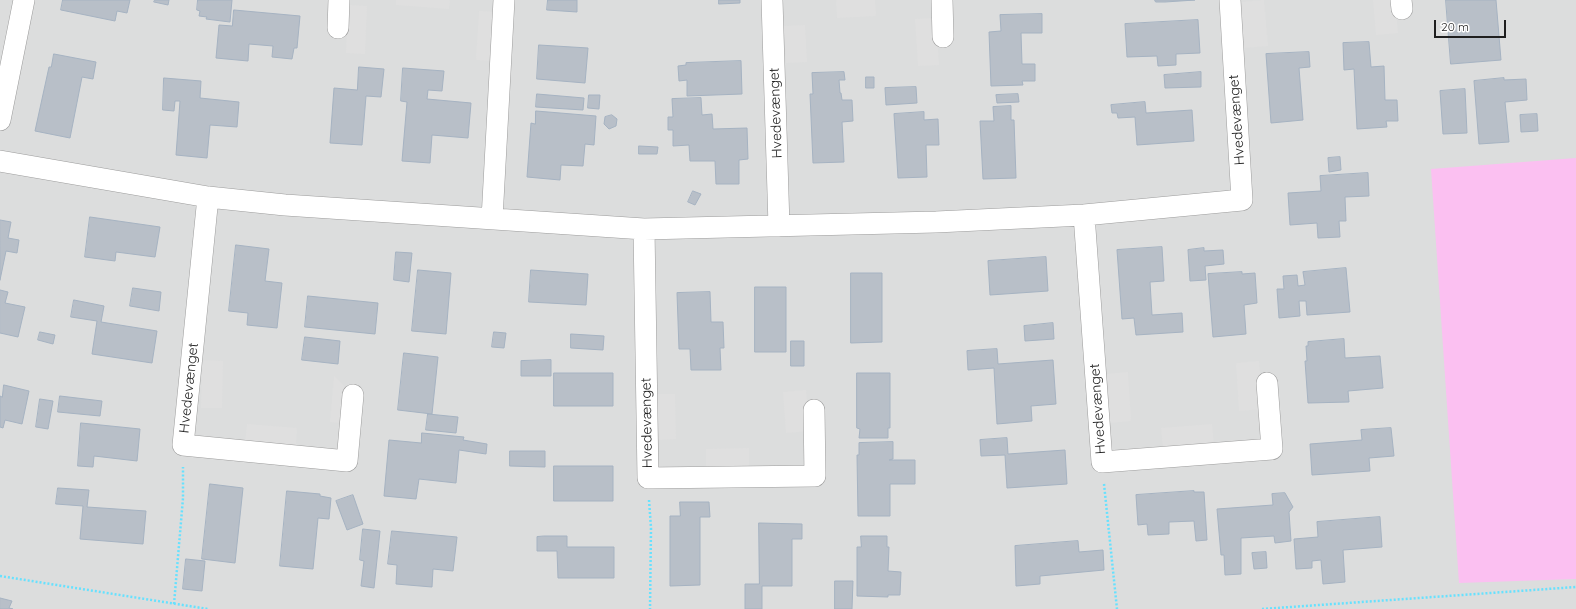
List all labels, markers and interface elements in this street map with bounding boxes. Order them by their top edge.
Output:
scale bar [1436,12,1508,38]
text: 20 m [1441,19,1469,34]
street label: Hvedevænget [766,67,786,159]
street label: Hvedevænget [1225,74,1249,166]
street label: Hvedevænget [176,342,202,434]
street label: Hvedevænget [1086,363,1110,455]
street label: Hvedevænget [638,377,656,469]

